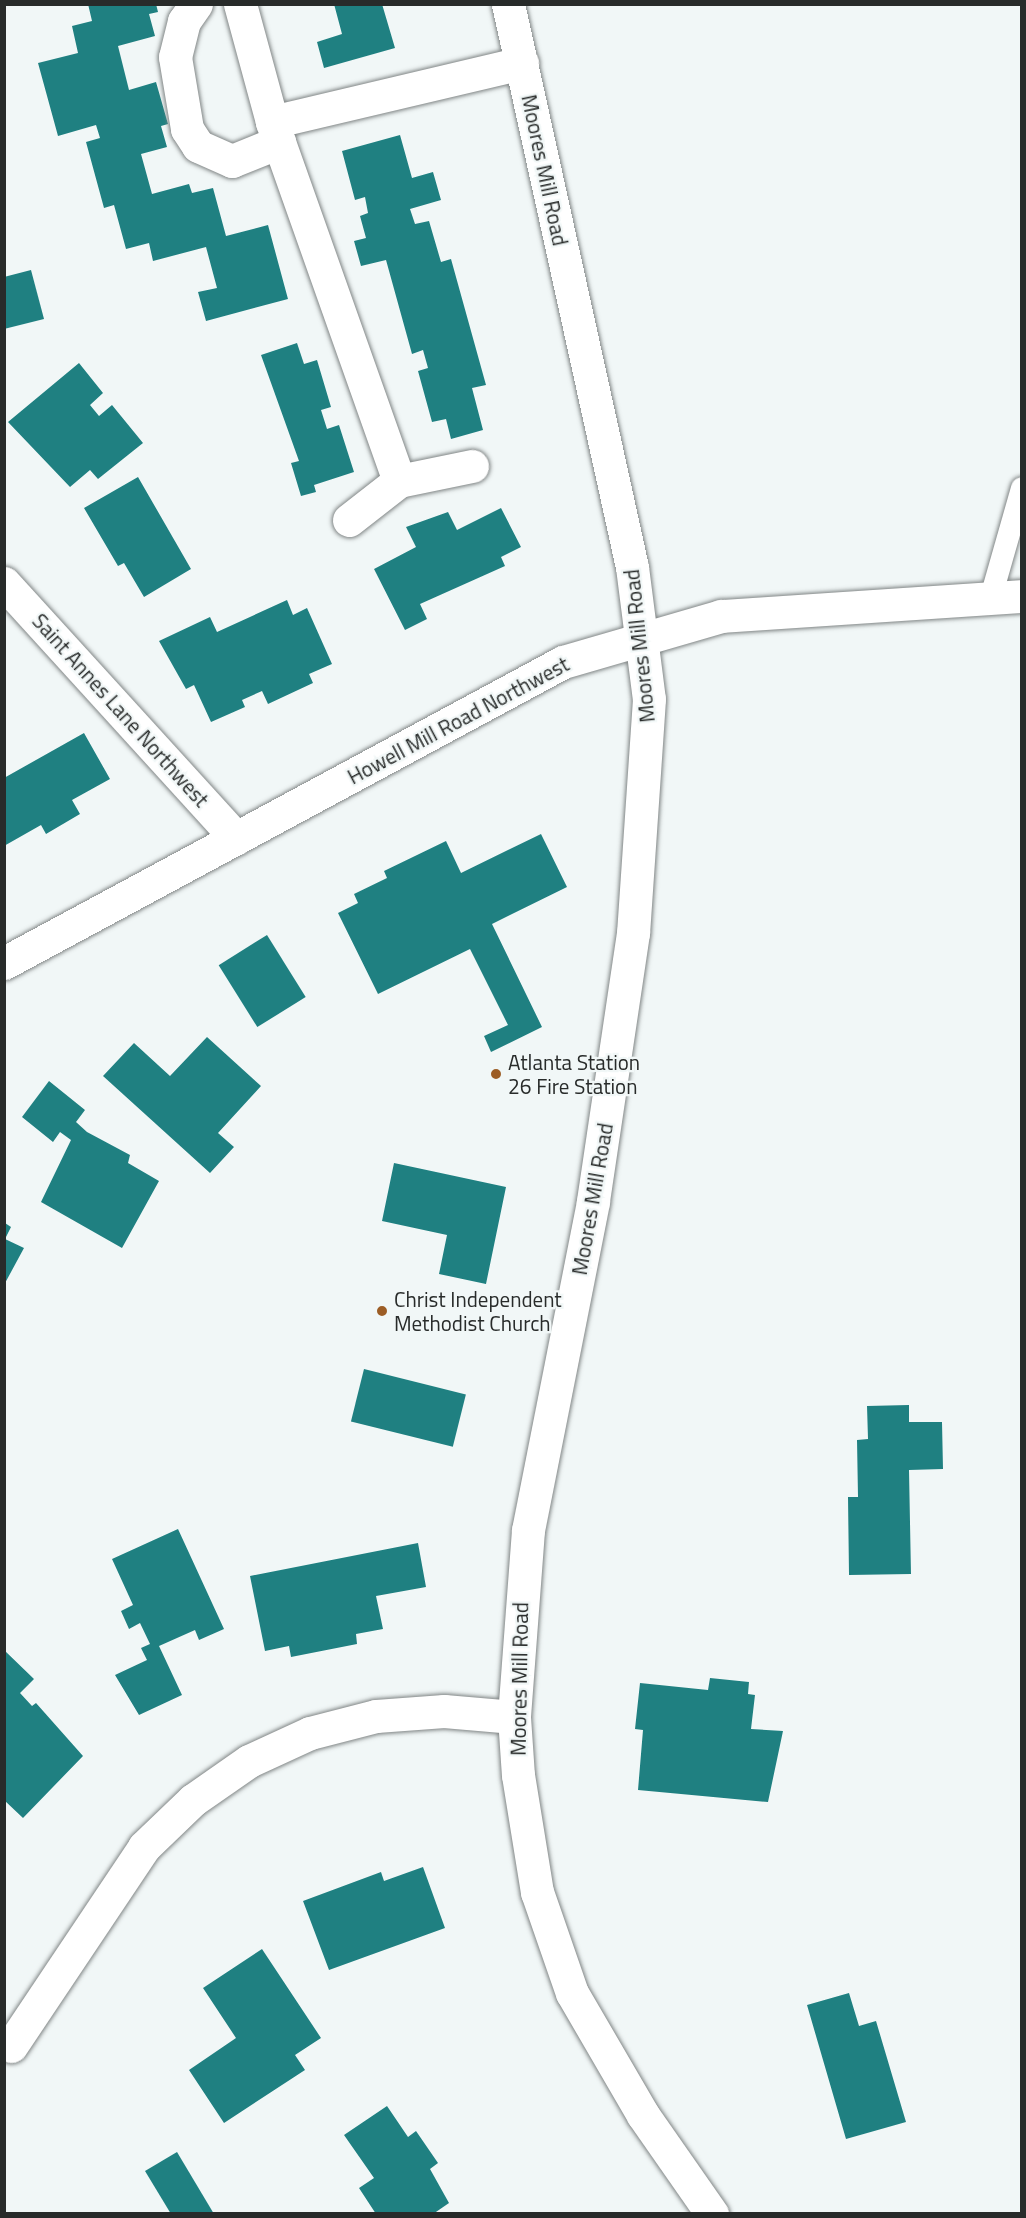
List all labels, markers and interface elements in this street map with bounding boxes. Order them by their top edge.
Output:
street label: Moores Mill Road [517,92,573,248]
street label: Moores Mill Road [618,568,660,724]
street label: Saint Annes Lane Northwest [28,608,214,812]
street label: Howell Mill Road Northwest [343,651,573,789]
place label: Atlanta Station 26 Fire Station [508,1049,640,1099]
marker: Atlanta Station 26 Fire Station [489,1067,503,1081]
street label: Moores Mill Road [566,1121,618,1277]
place label: Christ Independent Methodist Church [394,1286,562,1336]
marker: Christ Independent Methodist Church [375,1304,389,1318]
street label: Moores Mill Road [505,1602,533,1756]

